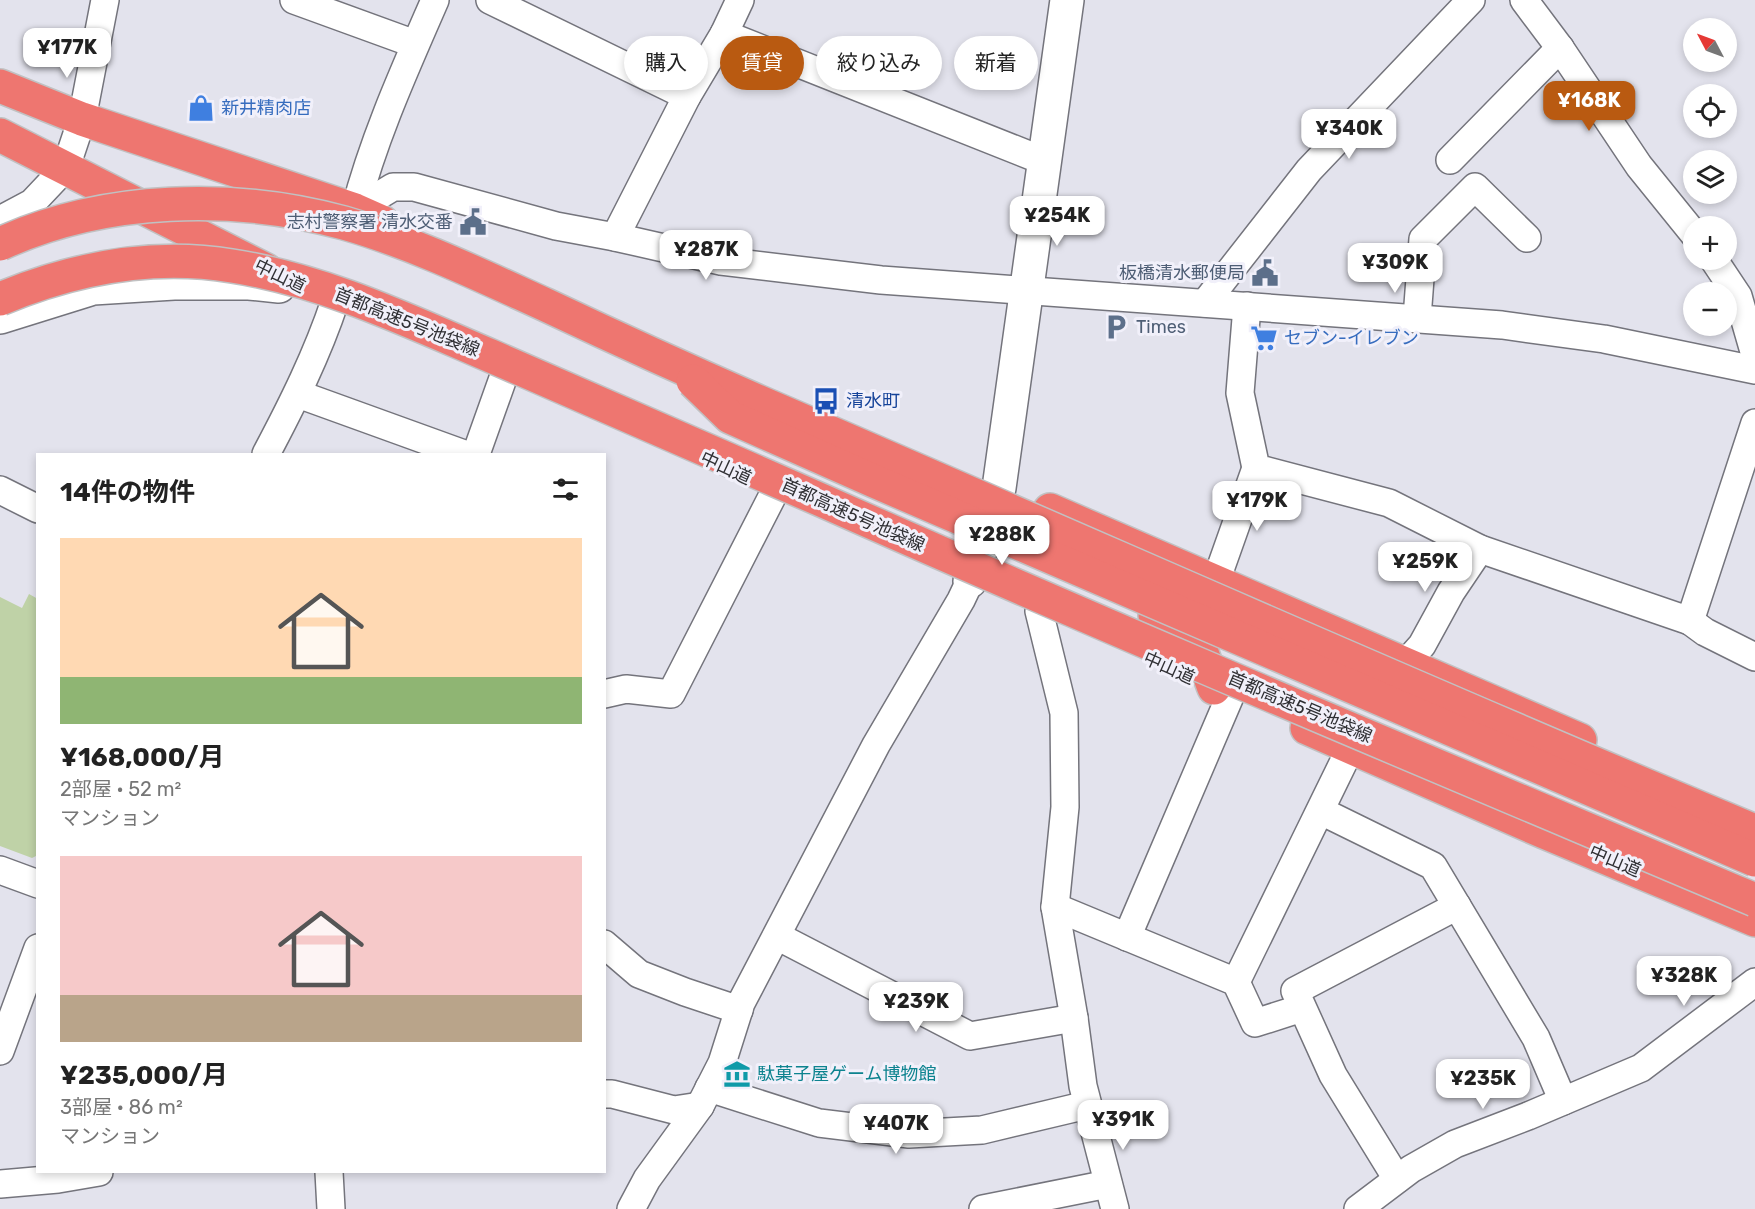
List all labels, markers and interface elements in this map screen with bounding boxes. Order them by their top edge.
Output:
north arrow [1683,18,1737,72]
map controls [1683,18,1737,336]
pin: ¥177K [25,28,109,79]
text: ¥177K [37,35,97,59]
chip: 購入 [624,36,708,90]
chip: 賃貸 [720,36,804,90]
chip: 絞り込み [816,36,942,90]
chip: 新着 [954,36,1038,90]
pin: ¥168K [1547,81,1631,132]
button: locate [1683,84,1737,138]
text: ¥168K [1557,88,1621,112]
shop icon: 新井精肉店 [186,93,216,123]
place label: 新井精肉店 [221,97,311,119]
pin: ¥340K [1307,109,1391,160]
text: ¥340K [1315,116,1383,140]
button: layers [1683,150,1737,204]
pin: ¥254K [1015,196,1099,247]
text: ¥254K [1024,203,1090,227]
public building icon: 志村警察署 清水交番 [458,207,488,237]
place label: 志村警察署 清水交番 [287,211,453,233]
button: + [1683,216,1737,270]
pin: ¥287K [664,230,748,281]
text: ¥287K [673,237,739,261]
pin: ¥309K [1353,243,1437,294]
text: ¥309K [1362,250,1428,274]
street label: 中山道 [251,254,309,298]
public building icon: 板橋清水郵便局 [1250,258,1280,288]
place label: 板橋清水郵便局 [1119,262,1245,284]
button: − [1683,282,1737,336]
street label: 首都高速5号池袋線 [331,283,483,361]
parking icon: Times [1101,312,1131,342]
place label: Times [1136,316,1186,338]
supermarket icon: セブン-イレブン [1249,323,1279,353]
place label: セブン-イレブン [1284,327,1419,349]
bus stop icon: 清水町 [811,386,841,416]
place label: 清水町 [846,390,900,412]
street label: 中山道 [697,447,755,489]
icon: filters [549,473,582,506]
street label: 首都高速5号池袋線 [778,473,928,557]
text: 14件の物件 [60,477,195,508]
pin: ¥179K [1215,481,1299,532]
text: ¥179K [1226,488,1288,512]
pin: ¥288K [960,515,1044,566]
text: ¥288K [968,522,1036,546]
pin: ¥259K [1383,542,1467,593]
text: ¥259K [1392,549,1458,573]
icon: home [267,577,375,685]
street label: 中山道 [1140,647,1198,689]
street label: 首都高速5号池袋線 [1224,667,1376,747]
text: ¥168,000/月 [60,742,225,773]
text: 2部屋 · 52 m² [60,777,181,801]
text: マンション [60,806,160,830]
street label: 中山道 [1586,840,1644,882]
icon: home [267,895,375,1003]
pin: ¥328K [1642,956,1726,1007]
text: ¥328K [1651,963,1717,987]
pin: ¥239K [874,982,958,1033]
text: ¥239K [883,989,949,1013]
museum icon: 駄菓子屋ゲーム博物館 [722,1059,752,1089]
pin: ¥235K [1441,1059,1525,1110]
text: ¥235,000/月 [60,1060,228,1091]
place label: 駄菓子屋ゲーム博物館 [757,1063,936,1085]
text: ¥235K [1450,1066,1516,1090]
text: 3部屋 · 86 m² [60,1095,183,1119]
pin: ¥391K [1081,1100,1165,1151]
pin: ¥407K [854,1104,938,1155]
text: ¥391K [1092,1107,1154,1131]
text: ¥407K [863,1111,929,1135]
text: マンション [60,1124,160,1148]

